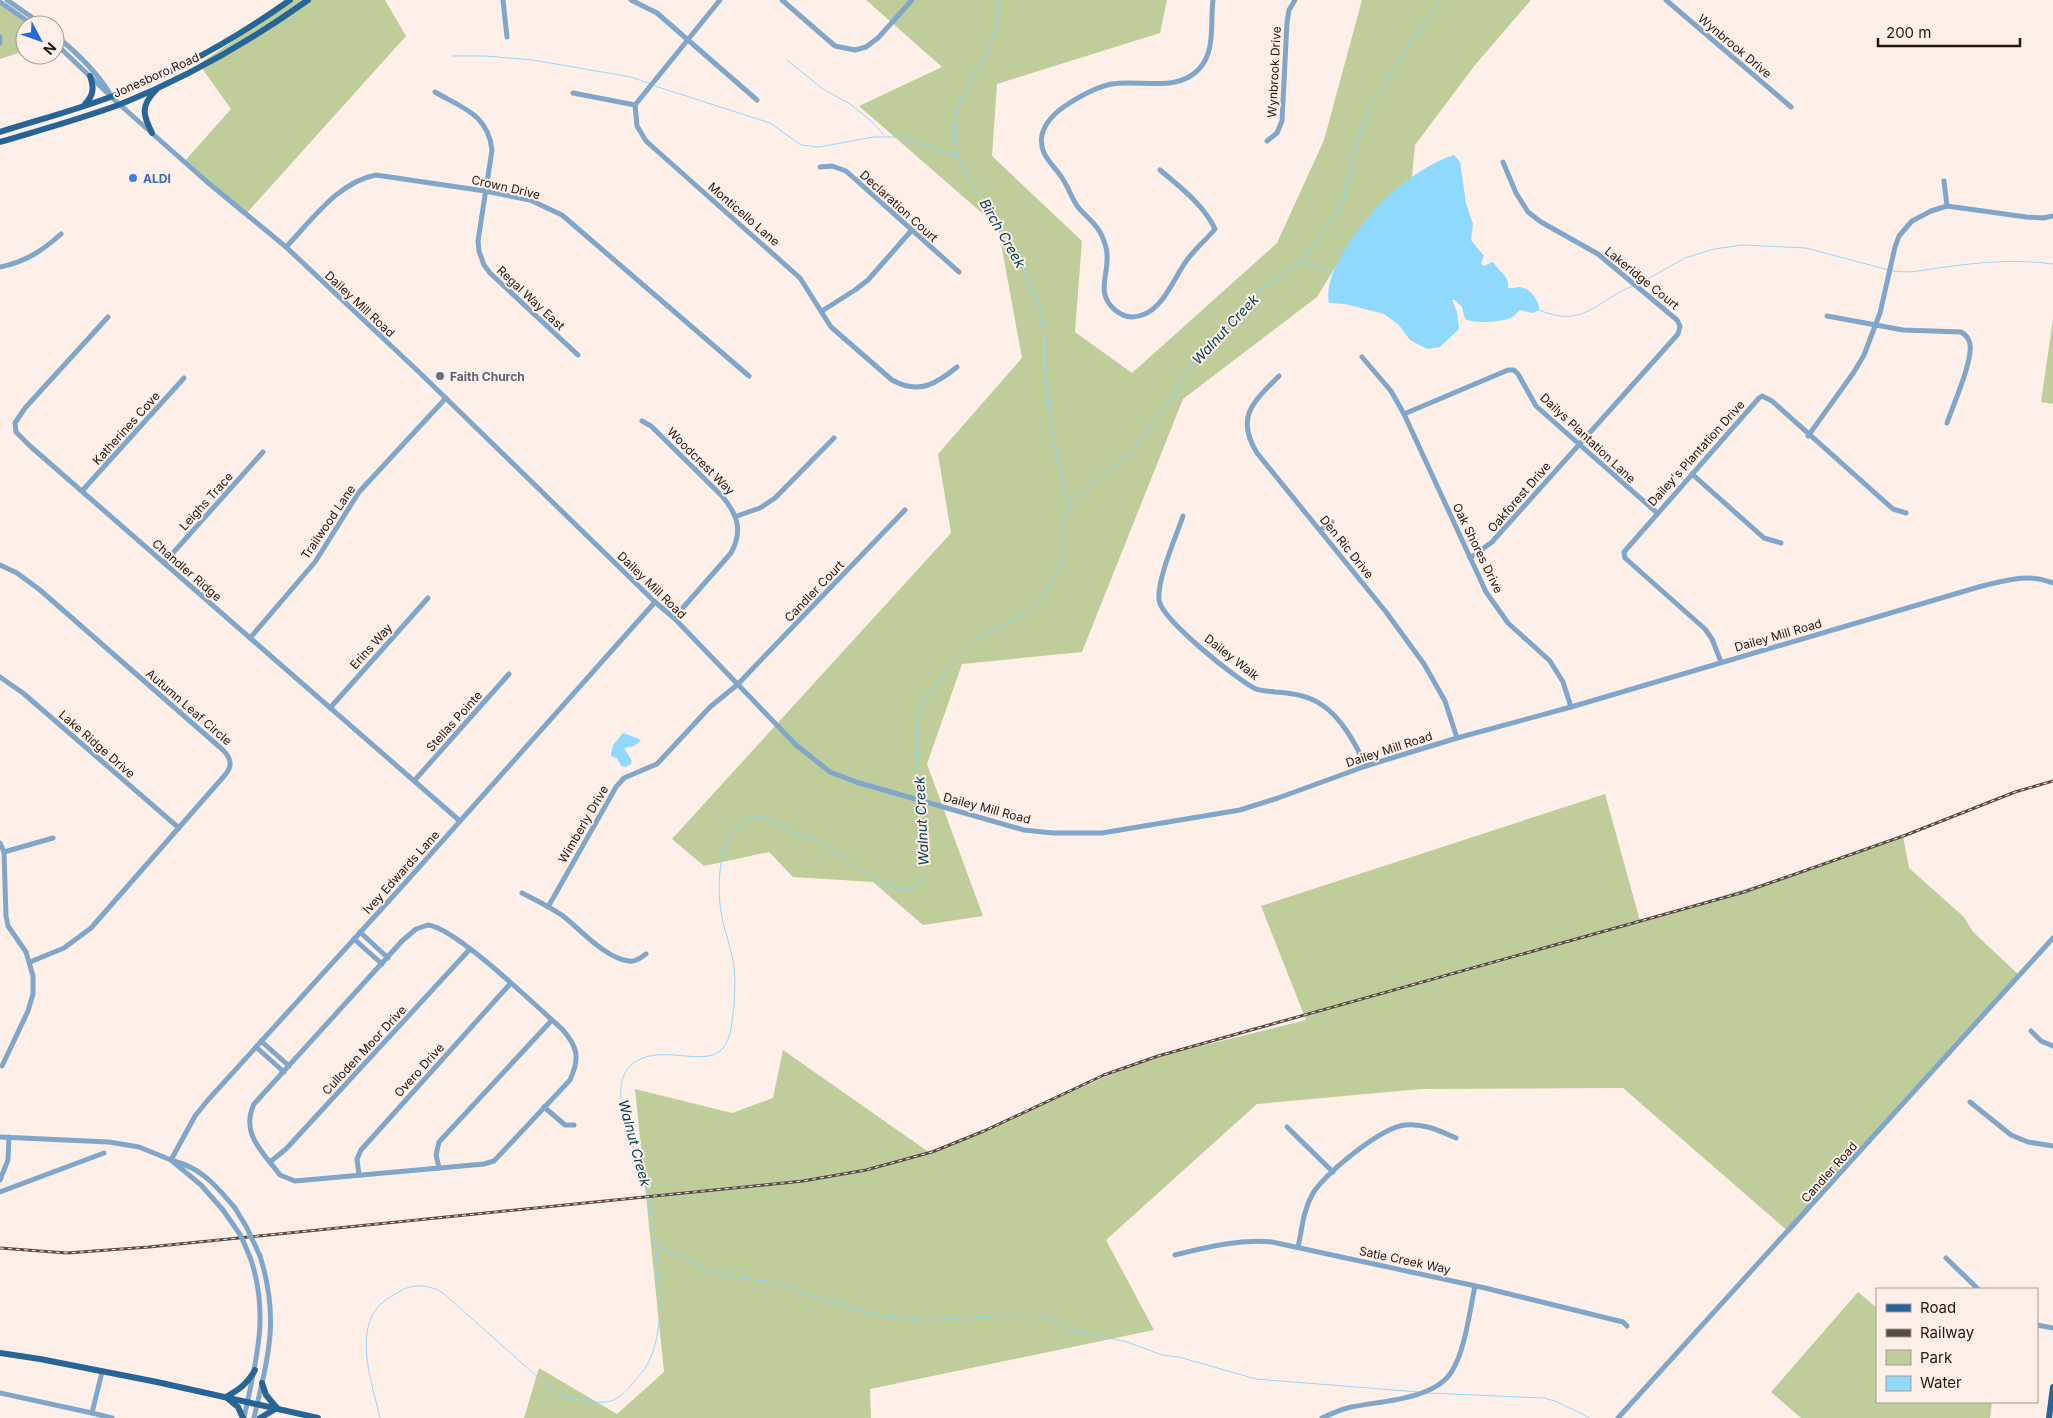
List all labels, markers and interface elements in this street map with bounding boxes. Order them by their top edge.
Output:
street label: Wynbrook Drive [1695,11,1775,81]
north arrow [15,15,65,65]
scale bar [1878,15,2020,47]
text: 200 m [1886,23,1931,42]
street label: Wynbrook Drive [1264,26,1284,118]
text: N [40,39,60,58]
street label: Jonesboro Road [111,49,201,101]
street label: Declaration Court [857,167,941,245]
place label: ALDI [143,171,171,186]
marker: ALDI [127,172,139,184]
street label: Crown Drive [470,172,542,202]
street label: Monticello Lane [705,179,783,249]
water label: Birch Creek [976,195,1030,271]
street label: Lakeridge Court [1602,243,1682,313]
street label: Regal Way East [494,263,568,333]
street label: Dailey Mill Road [322,268,398,340]
water label: Walnut Creek [1188,290,1262,367]
place label: Faith Church [450,369,525,384]
marker: Faith Church [434,370,446,382]
street label: Katherines Cove [89,388,163,468]
street label: Dailys Plantation Lane [1537,390,1639,486]
street label: Dailey's Plantation Drive [1644,397,1748,509]
street label: Woodcrest Way [664,424,738,498]
street label: Oakforest Drive [1484,459,1554,535]
street label: Leighs Trace [176,469,236,533]
street label: Trailwood Lane [298,482,358,562]
street label: Oak Shores Drive [1450,500,1506,596]
street label: Den Ric Drive [1317,512,1377,582]
street label: Chandler Ridge [149,536,225,604]
street label: Dailey Mill Road [614,548,690,622]
street label: Candler Court [781,557,847,625]
street label: Dailey Mill Road [1733,615,1823,655]
street label: Erins Way [347,620,396,672]
street label: Dailey Walk [1202,631,1263,683]
street label: Autumn Leaf Circle [143,666,235,748]
street label: Stellas Pointe [423,688,485,754]
street label: Lake Ridge Drive [56,707,138,781]
street label: Dailey Mill Road [1344,728,1434,770]
water label: Walnut Creek [910,776,932,866]
street label: Wimberly Drive [555,783,611,865]
street label: Dailey Mill Road [942,789,1032,827]
street label: Ivey Edwards Lane [360,827,442,917]
street label: Culloden Moor Drive [319,1002,409,1098]
street label: Overo Drive [391,1040,447,1100]
water label: Walnut Creek [615,1098,655,1189]
street label: Candler Road [1798,1138,1860,1206]
street label: Satie Creek Way [1358,1243,1452,1277]
legend [1876,1288,2038,1403]
text: Road [1920,1298,1956,1317]
text: Railway [1920,1323,1975,1342]
text: Park [1920,1348,1953,1367]
text: Water [1920,1373,1962,1392]

